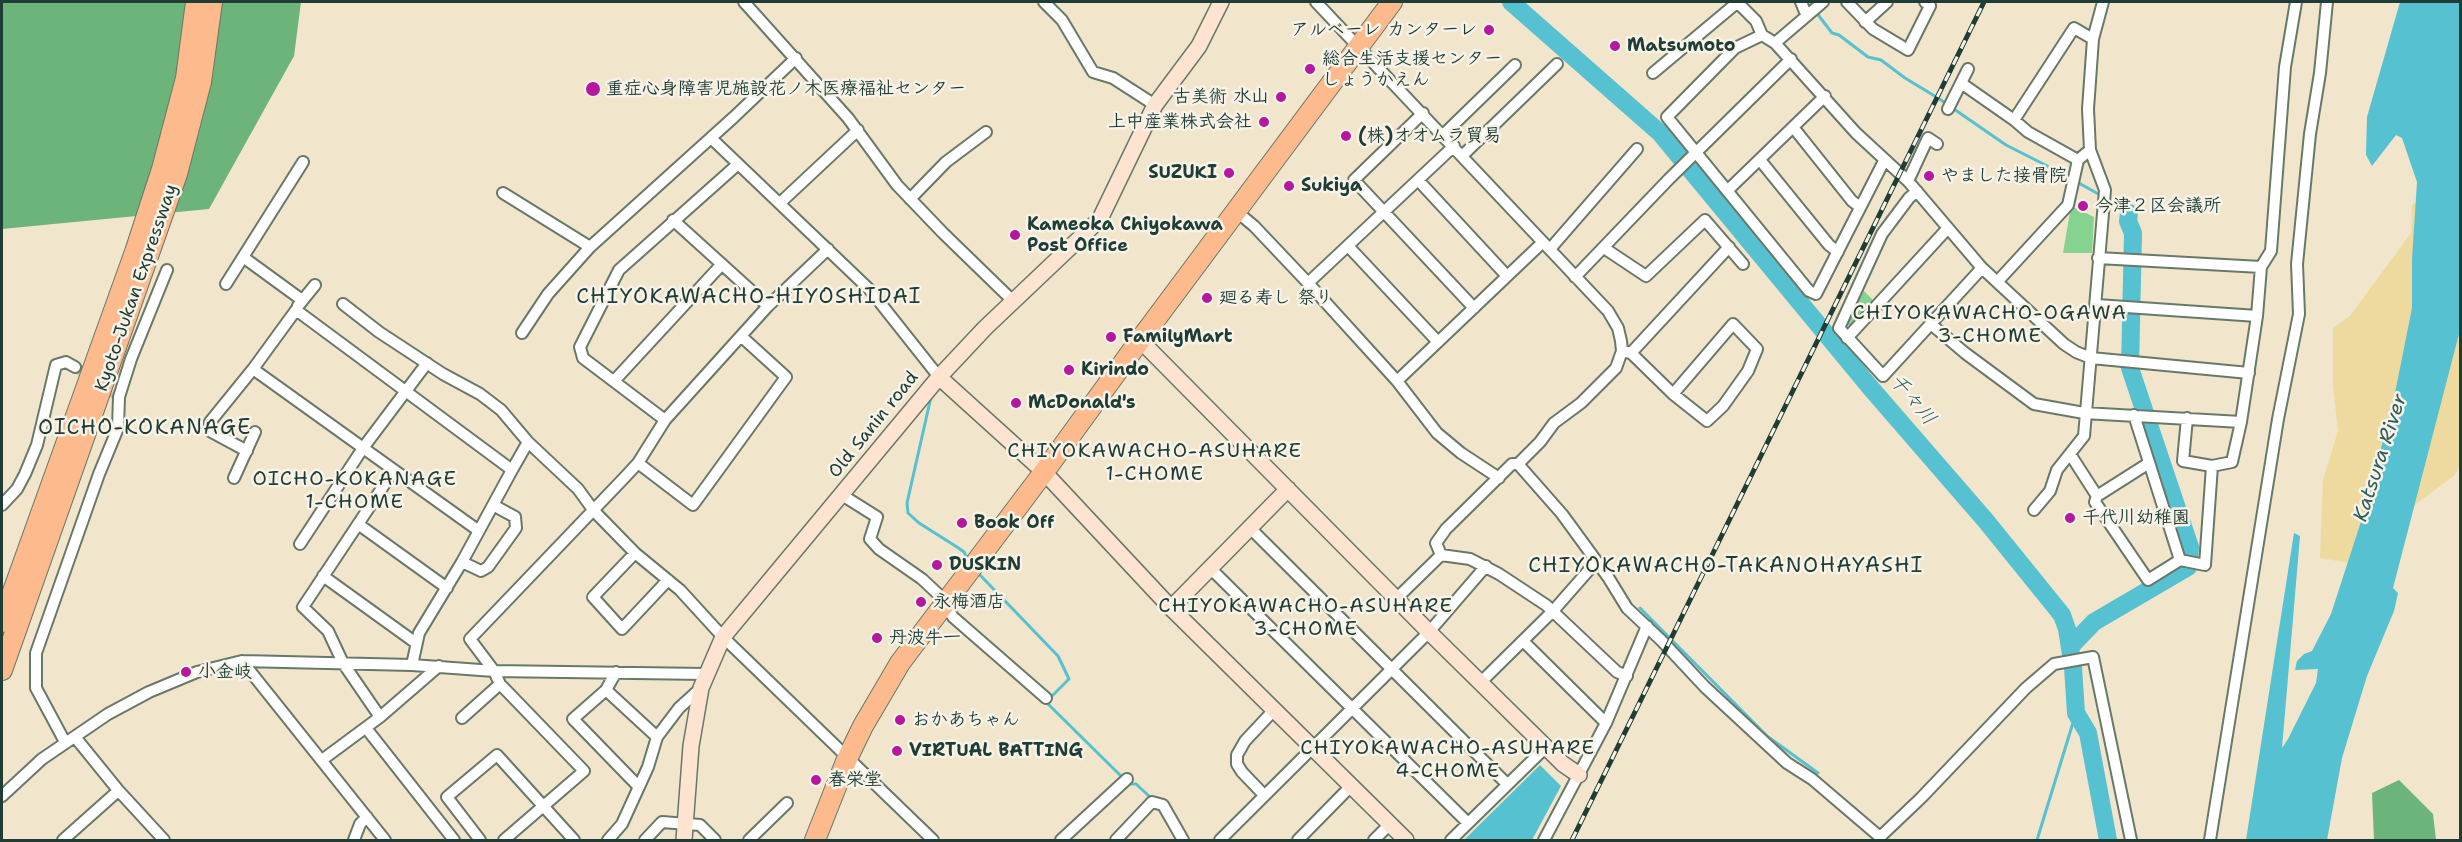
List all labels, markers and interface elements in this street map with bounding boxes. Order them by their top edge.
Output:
place label: アルベーレ カンターレ [1291,19,1477,41]
marker: アルベーレ カンターレ [1482,23,1496,37]
place label: Matsumoto [1627,35,1735,57]
marker: Matsumoto [1608,39,1622,53]
place label: 総合生活支援センター しょうかえん [1322,48,1502,90]
marker: 総合生活支援センター しょうかえん [1303,62,1317,76]
place label: 重症心身障害児施設花ノ木医療福祉センター [606,78,966,100]
marker: 重症心身障害児施設花ノ木医療福祉センター [584,80,602,98]
place label: 古美術 水山 [1173,86,1269,108]
marker: 古美術 水山 [1274,90,1288,104]
place label: 上中産業株式会社 [1108,111,1252,133]
marker: 上中産業株式会社 [1257,115,1271,129]
place label: (株)オオムラ貿易 [1358,125,1501,147]
marker: (株)オオムラ貿易 [1339,129,1353,143]
place label: SUZUKI [1148,162,1217,184]
place label: やました接骨院 [1941,165,2067,187]
marker: SUZUKI [1222,166,1236,180]
marker: やました接骨院 [1922,169,1936,183]
place label: Sukiya [1301,175,1362,197]
marker: Sukiya [1282,179,1296,193]
street label: Kyoto-Jukan Expressway [91,182,183,394]
place label: 今津２区会議所 [2095,195,2221,217]
marker: 今津２区会議所 [2076,199,2090,213]
place label: Kameoka Chiyokawa Post Office [1027,214,1223,256]
marker: Kameoka Chiyokawa Post Office [1008,228,1022,242]
district label: CHIYOKAWACHO-HIYOSHIDAI [576,285,922,311]
place label: 廻る寿し 祭り [1219,287,1333,309]
marker: 廻る寿し 祭り [1200,291,1214,305]
district label: CHIYOKAWACHO-OGAWA 3-CHOME [1852,302,2128,349]
place label: FamilyMart [1123,326,1233,348]
marker: FamilyMart [1104,330,1118,344]
place label: Kirindo [1081,359,1149,381]
marker: Kirindo [1062,363,1076,377]
street label: Old Sanin road [825,367,923,483]
water label: 千々川 [1884,369,1940,431]
water label: Katsura River [2349,391,2413,525]
place label: McDonald's [1028,392,1135,414]
marker: McDonald's [1009,396,1023,410]
district label: OICHO-KOKANAGE [38,416,252,442]
district label: CHIYOKAWACHO-ASUHARE 1-CHOME [1007,440,1303,487]
district label: OICHO-KOKANAGE 1-CHOME [253,468,457,515]
place label: 千代川幼稚園 [2082,507,2190,529]
marker: 千代川幼稚園 [2063,511,2077,525]
place label: Book Off [974,512,1054,534]
marker: Book Off [955,516,969,530]
place label: DUSKIN [949,554,1021,576]
district label: CHIYOKAWACHO-TAKANOHAYASHI [1528,554,1924,580]
marker: DUSKIN [930,558,944,572]
place label: 永梅酒店 [933,591,1005,613]
marker: 永梅酒店 [914,595,928,609]
district label: CHIYOKAWACHO-ASUHARE 3-CHOME [1158,595,1454,642]
place label: 丹波牛一 [889,627,961,649]
marker: 丹波牛一 [870,631,884,645]
place label: 小金岐 [198,661,252,683]
marker: 小金岐 [179,665,193,679]
place label: おかあちゃん [912,709,1020,731]
marker: おかあちゃん [893,713,907,727]
district label: CHIYOKAWACHO-ASUHARE 4-CHOME [1300,737,1596,784]
place label: VIRTUAL BATTING [909,740,1083,762]
marker: VIRTUAL BATTING [890,744,904,758]
place label: 春栄堂 [828,769,882,791]
marker: 春栄堂 [809,773,823,787]

